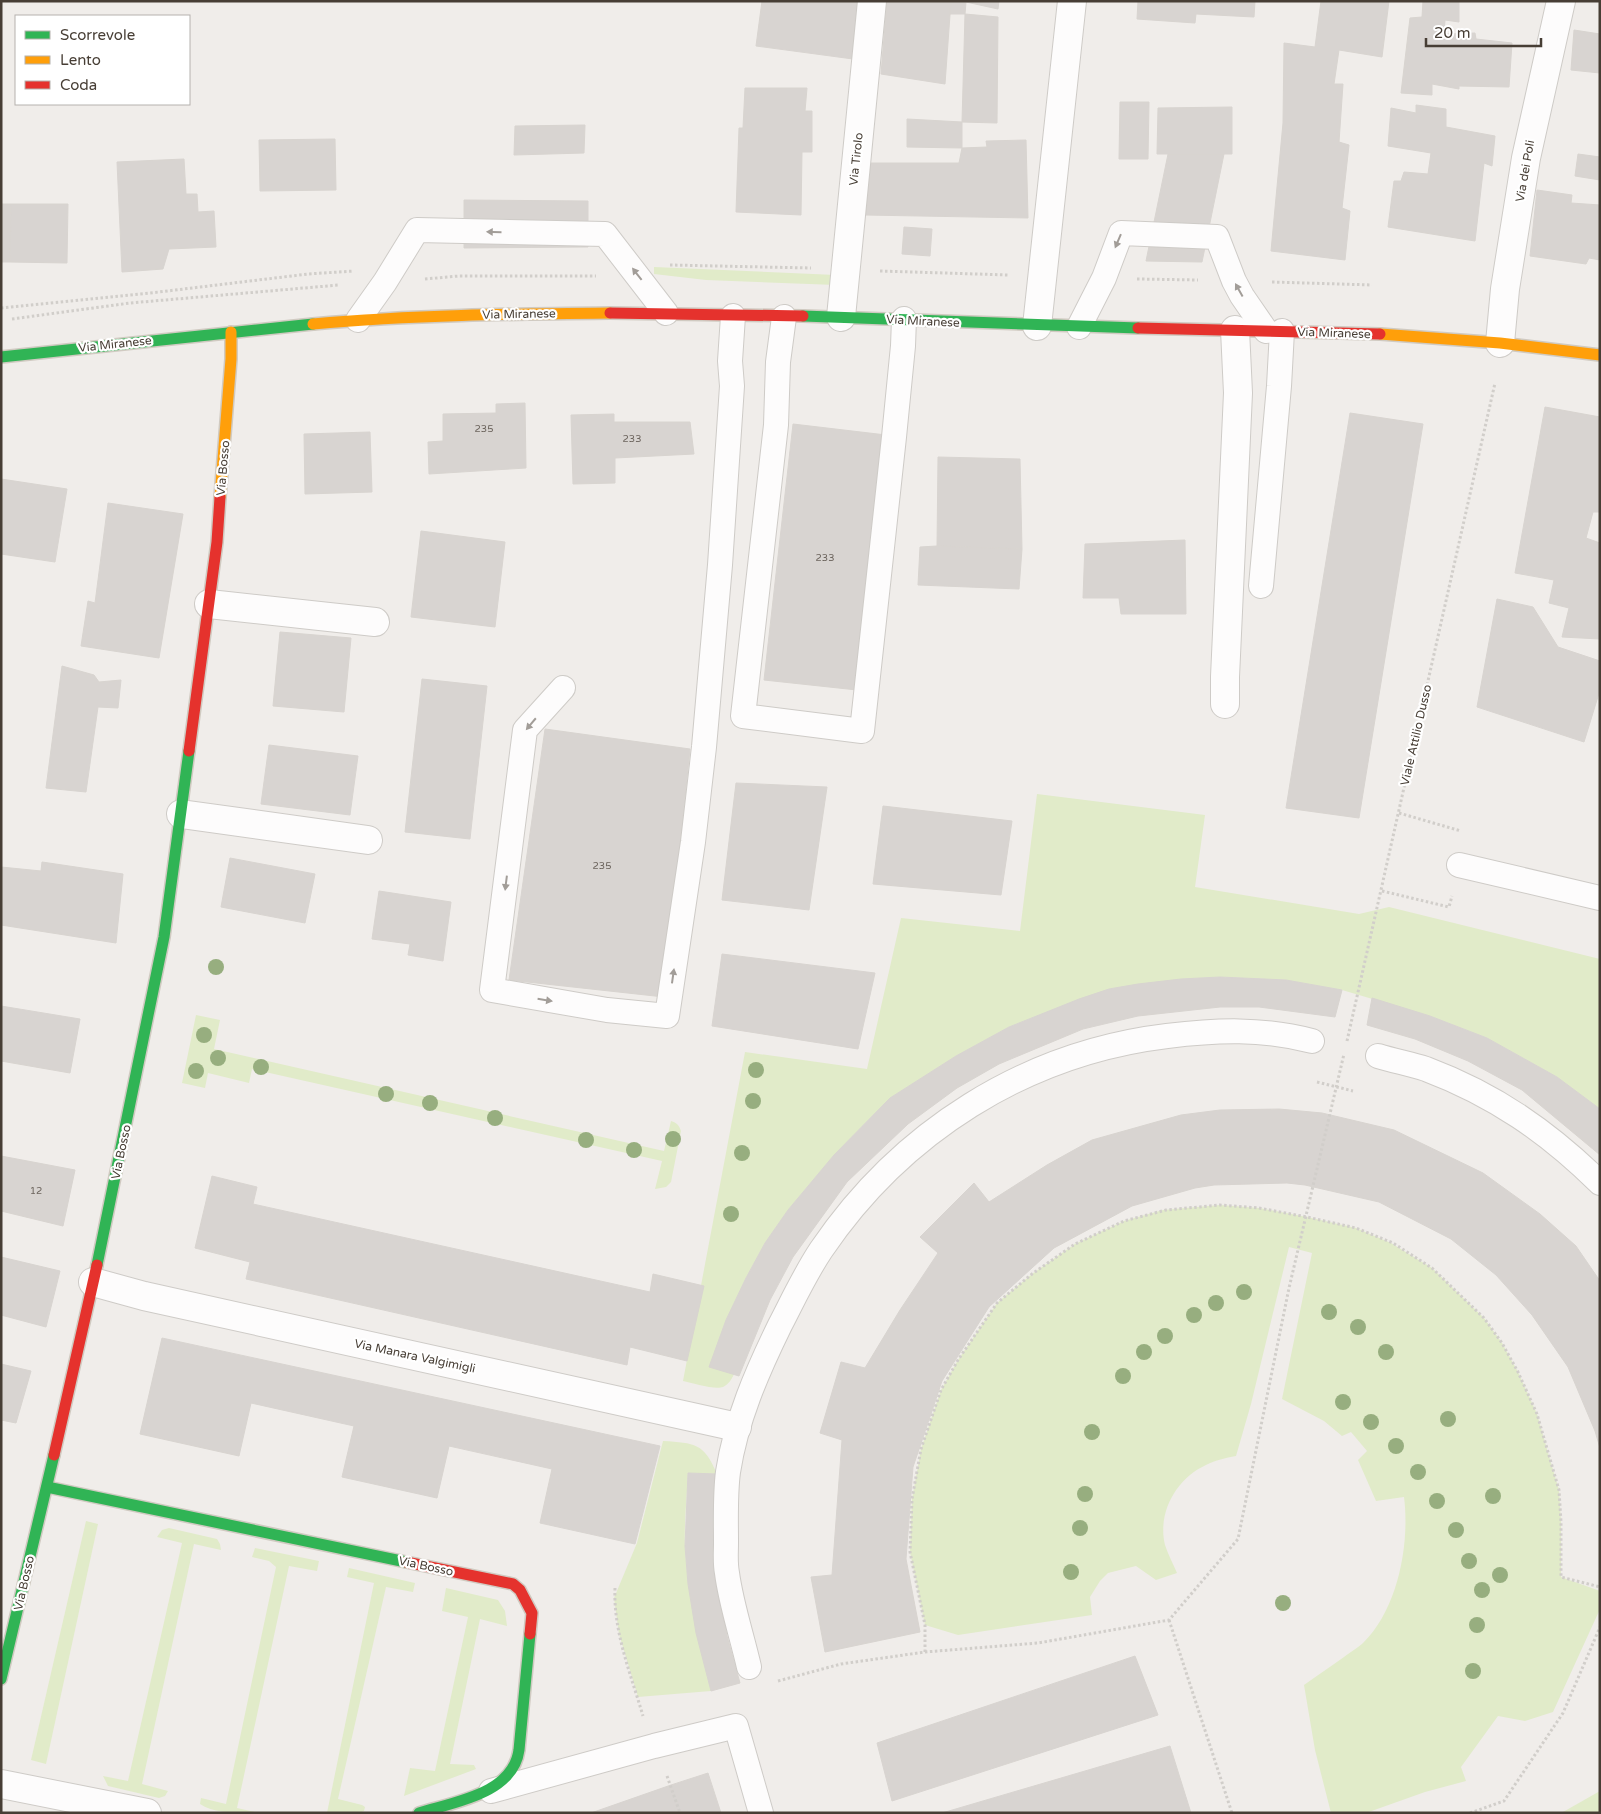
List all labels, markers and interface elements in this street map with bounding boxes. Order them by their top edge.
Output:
legend [15,15,190,105]
scale bar [1426,15,1541,47]
text: 20 m [1434,24,1471,42]
text: Scorrevole [60,26,135,44]
text: Lento [60,51,101,69]
text: Coda [60,76,97,94]
street label: Via Tirolo [846,132,866,186]
street label: Via dei Poli [1513,139,1537,203]
one-way arrow [486,228,502,236]
one-way arrow [1114,234,1122,249]
one-way arrow [631,268,642,281]
one-way arrow [1235,283,1243,298]
street label: Via Miranese [482,306,556,322]
street label: Via Miranese [886,312,960,330]
street label: Via Miranese [1297,325,1371,341]
street label: Via Miranese [78,333,152,355]
house number: 235 [475,423,493,435]
house number: 233 [623,433,641,445]
street label: Via Bosso [214,440,232,496]
house number: 233 [816,552,834,564]
street label: Viale Attilio Dusso [1398,683,1434,787]
one-way arrow [526,718,537,730]
house number: 235 [593,860,611,872]
one-way arrow [501,876,509,892]
one-way arrow [669,968,677,984]
one-way arrow [538,997,554,1005]
street label: Via Bosso [108,1123,134,1181]
house number: 12 [30,1185,42,1197]
street label: Via Manara Valgimigli [353,1336,477,1376]
street label: Via Bosso [397,1553,455,1579]
street label: Via Bosso [11,1554,37,1612]

